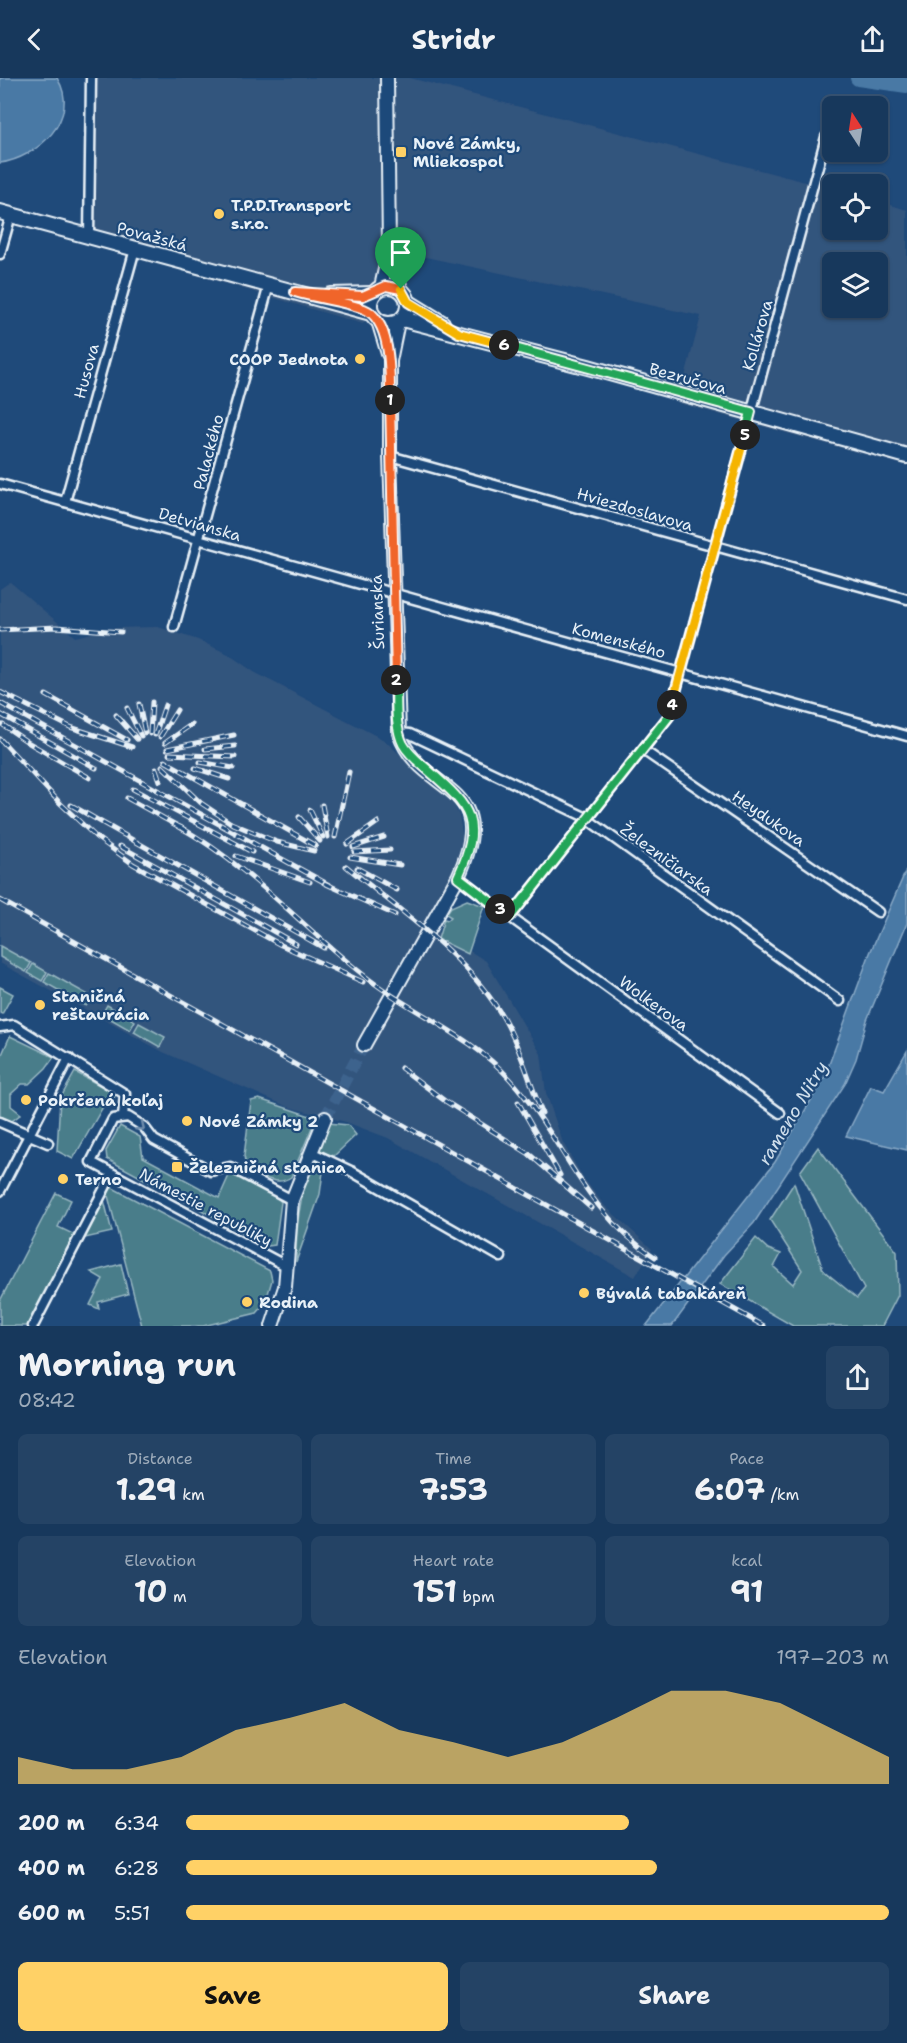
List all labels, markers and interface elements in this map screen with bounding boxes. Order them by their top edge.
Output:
text: Stridr [412,21,495,58]
icon: back [18,23,51,56]
icon: share [856,23,889,56]
north arrow [822,96,888,162]
map controls [822,96,888,318]
place label: Nové Zámky, Mliekospol [413,133,521,172]
marker: Nové Zámky, Mliekospol [394,145,408,159]
button: locate [822,174,888,240]
place label: T.P.D.Transport s.r.o. [231,195,351,234]
marker: T.P.D.Transport s.r.o. [212,207,226,221]
street label: Považská [114,217,189,256]
pin [375,227,426,289]
icon: arrive [384,236,417,269]
button: layers [822,252,888,318]
street label: Kollárova [737,297,778,373]
pin: 6 [489,330,519,360]
text: 6 [498,334,510,355]
street label: Husova [69,341,104,401]
place label: COOP Jednota [229,349,348,370]
marker: COOP Jednota [353,352,367,366]
street label: Bezručova [647,358,729,399]
pin: 1 [375,385,405,415]
text: 1 [386,389,394,410]
street label: Palackého [188,412,229,492]
pin: 5 [730,420,760,450]
text: 5 [740,424,750,445]
street label: Hviezdoslavova [574,483,695,536]
street label: Detvianska [156,503,244,546]
street label: Šurianska [366,574,389,650]
street label: Komenského [570,618,668,663]
pin: 2 [381,665,411,695]
text: 2 [390,669,402,690]
pin: 4 [657,690,687,720]
text: 4 [666,694,678,715]
street label: Heydukova [728,786,809,851]
street label: Železničiarska [616,819,717,900]
pin: 3 [485,894,515,924]
text: 3 [494,898,506,919]
street label: Wolkerova [615,971,693,1036]
place label: Staničná reštaurácia [52,986,149,1025]
marker: Staničná reštaurácia [33,998,47,1012]
water label: rameno Nitry [752,1056,834,1170]
place label: Pokrčená koľaj [38,1090,163,1111]
marker: Pokrčená koľaj [19,1093,33,1107]
place label: Nové Zámky 2 [199,1111,319,1132]
marker: Nové Zámky 2 [180,1114,194,1128]
one-way arrow [134,1120,145,1131]
place label: Železničná stanica [189,1157,346,1178]
marker: Železničná stanica [170,1160,184,1174]
street label: Námestie republiky [136,1163,276,1251]
place label: Terno [75,1169,122,1190]
marker: Terno [56,1172,70,1186]
place label: Bývalá tabakáreň [596,1283,746,1304]
marker: Bývalá tabakáreň [577,1286,591,1300]
place label: Rodina [259,1292,318,1313]
marker: Rodina [240,1295,254,1309]
text: Morning run [18,1342,236,1387]
button: share [826,1346,889,1409]
text: 08:42 [18,1387,76,1413]
text: Distance [127,1448,193,1469]
text: Time [435,1448,472,1469]
text: Pace [729,1448,764,1469]
text: 1.29 [115,1469,177,1510]
text: 7:53 [419,1469,488,1510]
text: 6:07 [694,1469,765,1510]
text: km [177,1484,205,1505]
text: /km [765,1484,799,1505]
text: Elevation [124,1550,196,1571]
text: Heart rate [413,1550,494,1571]
text: kcal [731,1550,762,1571]
text: 10 [134,1571,167,1612]
text: 151 [412,1571,457,1612]
text: 91 [730,1571,764,1612]
text: m [167,1586,187,1607]
text: bpm [457,1586,495,1607]
text: Elevation [18,1644,108,1670]
text: 197–203 m [776,1644,889,1670]
text: 200 m [18,1810,85,1836]
text: 6:34 [114,1810,159,1836]
text: 400 m [18,1855,85,1881]
text: 6:28 [114,1855,159,1881]
text: 600 m [18,1900,85,1926]
text: 5:51 [114,1900,150,1926]
button: Save [18,1962,448,2031]
button: Share [460,1962,889,2031]

